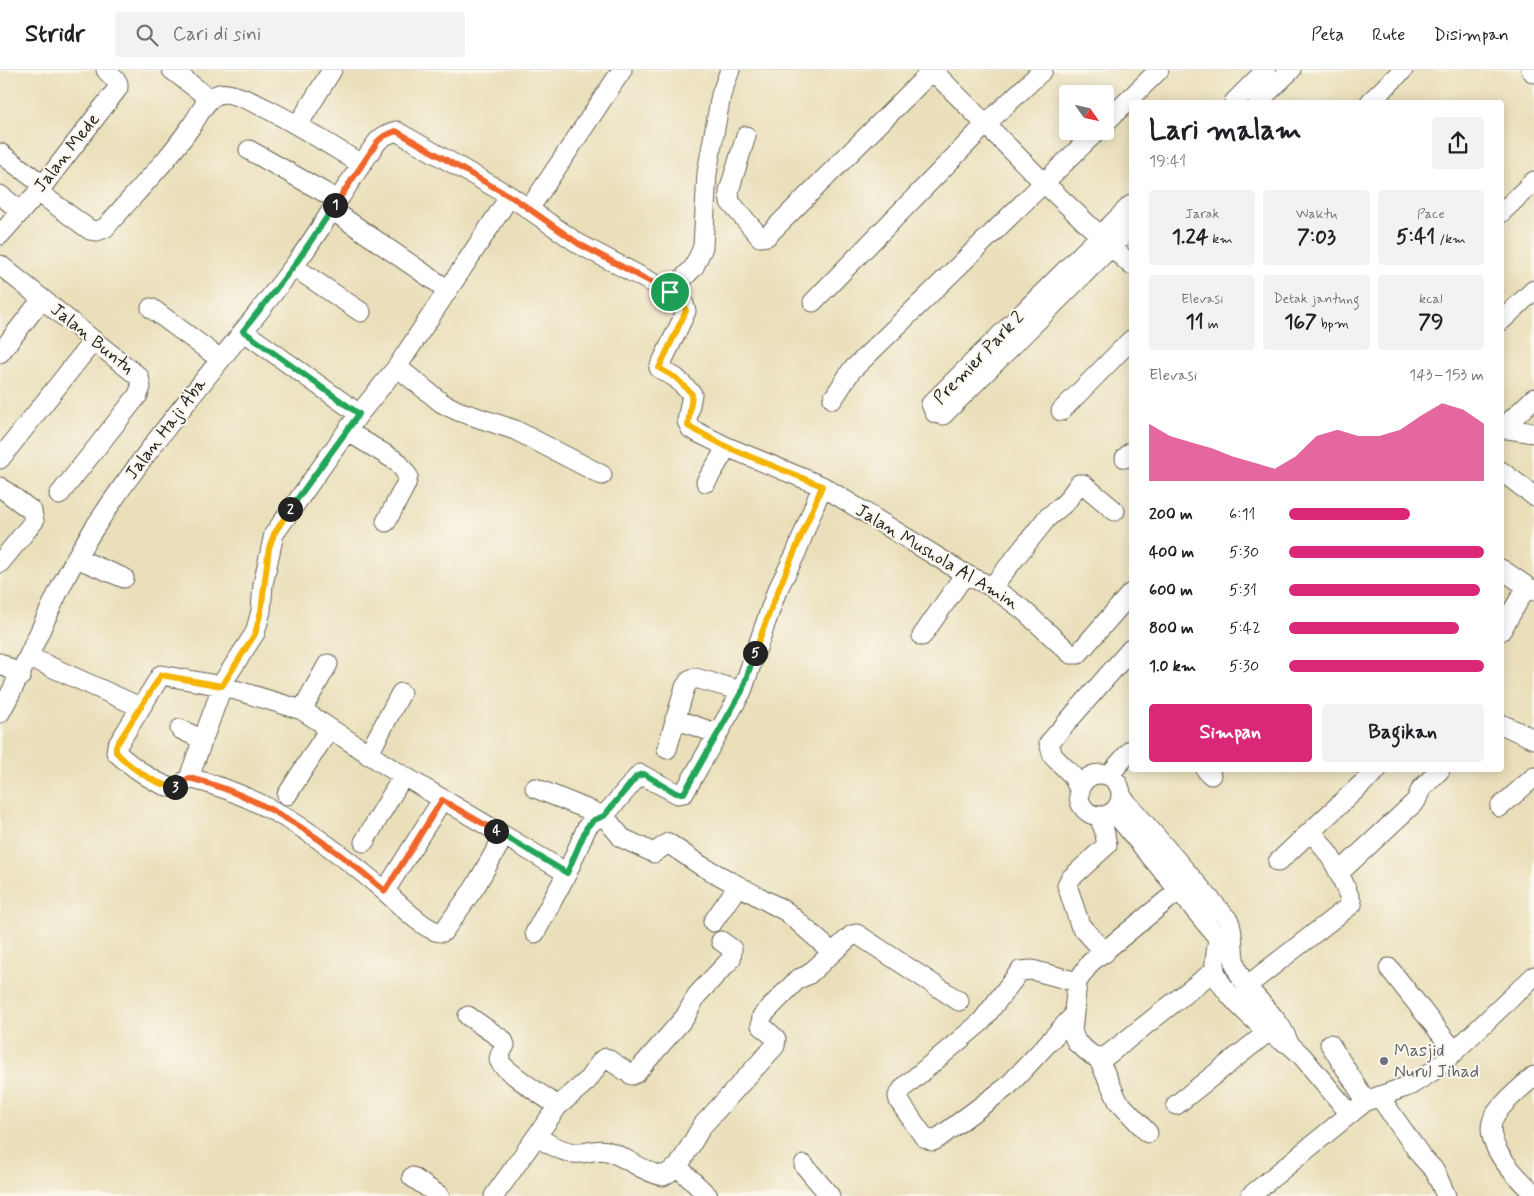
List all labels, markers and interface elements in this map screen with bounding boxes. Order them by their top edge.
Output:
search box [115,12,465,57]
text: Stridr [25,19,85,50]
icon: search [133,21,161,49]
text: Cari di sini [173,22,261,47]
text: Peta [1311,23,1344,47]
text: Rute [1372,23,1405,47]
text: Disimpan [1433,23,1509,47]
north arrow [1059,85,1114,140]
map controls [1059,85,1114,140]
street label: Jalan Mede [29,108,105,197]
text: Lari malam [1149,113,1302,150]
button: share [1432,117,1484,169]
text: 19:41 [1149,151,1186,172]
pin: 1 [322,192,348,218]
text: 1 [332,196,339,214]
text: Jarak [1185,205,1219,223]
text: Waktu [1296,205,1337,223]
text: Pace [1417,205,1445,223]
text: 1.24 [1172,223,1208,251]
text: 7:03 [1297,223,1336,251]
text: 5:41 [1396,223,1435,251]
text: km [1208,230,1233,248]
text: /km [1435,230,1466,248]
pin [649,271,691,313]
icon: arrive [656,278,684,306]
text: Elevasi [1181,290,1223,308]
text: Detak jantung [1273,290,1360,308]
text: kcal [1419,290,1443,308]
street label: Jalan Buntu [45,298,139,380]
street label: Premier Park 2 [928,306,1030,410]
text: 11 [1185,308,1204,336]
text: 167 [1284,308,1317,336]
text: 79 [1418,308,1443,336]
text: m [1204,315,1219,333]
text: bpm [1317,315,1349,333]
text: Elevasi [1149,365,1197,386]
text: 143–153 m [1409,365,1484,386]
street label: Jalan Haji Aba [120,373,212,485]
pin: 2 [278,496,302,522]
street label: Jalan Mushola Al Amin [851,499,1023,615]
text: 2 [287,500,294,518]
text: 200 m [1149,504,1193,525]
text: 6:11 [1229,504,1256,525]
text: 400 m [1149,542,1194,563]
text: 5:30 [1229,542,1259,563]
text: 600 m [1149,580,1193,601]
text: 5:31 [1229,580,1257,601]
text: 800 m [1149,618,1194,639]
text: 5:42 [1229,618,1261,639]
pin: 5 [742,640,768,666]
text: 5 [751,644,760,662]
text: 1.0 km [1149,656,1196,677]
text: 5:30 [1229,656,1259,677]
button: Simpan [1149,704,1312,762]
button: Bagikan [1322,704,1484,762]
pin: 3 [162,774,188,800]
text: 3 [172,778,179,796]
pin: 4 [484,818,508,844]
text: 4 [492,822,501,840]
place label: Masjid Nurul Jihad [1394,1039,1479,1084]
marker: Masjid Nurul Jihad [1378,1055,1390,1067]

